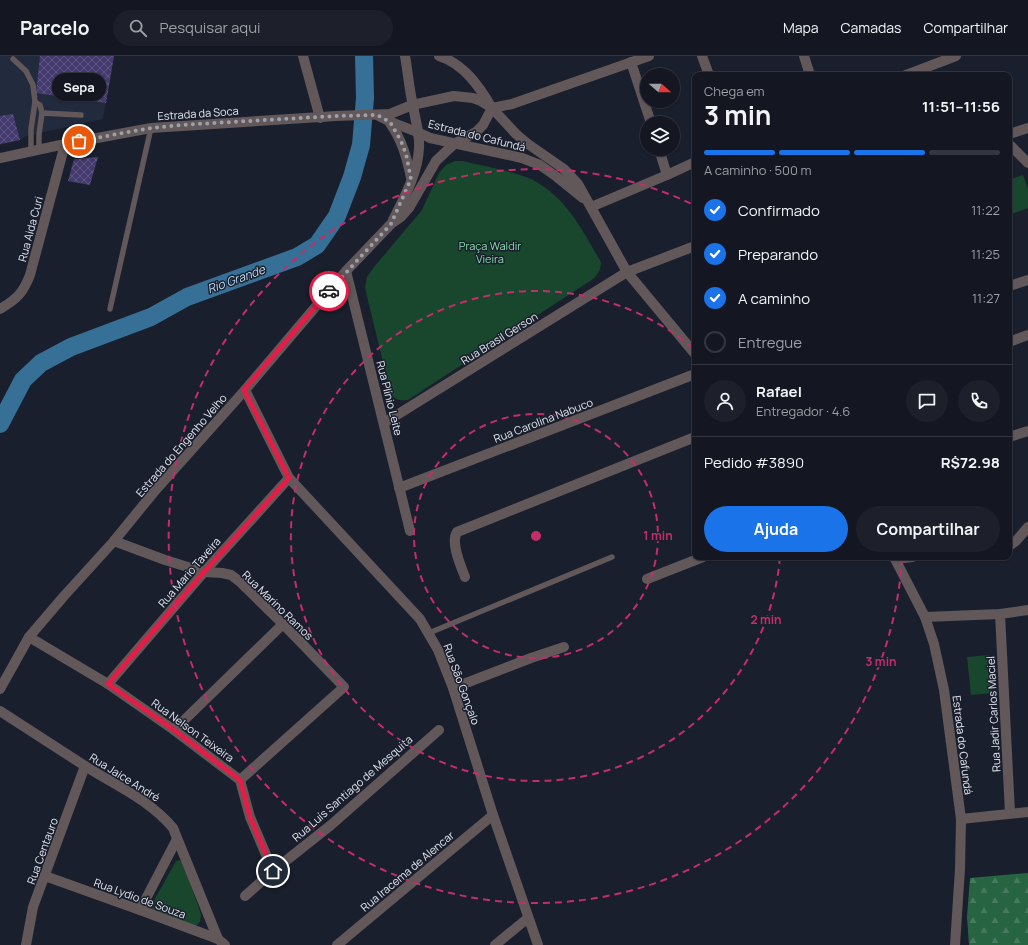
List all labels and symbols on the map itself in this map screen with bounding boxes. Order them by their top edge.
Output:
north arrow [640,68,680,108]
callout: Sepa [52,73,106,101]
street label: Estrada da Soca [157,103,239,123]
street label: Estrada do Cafundá [427,116,527,154]
pin [62,124,96,158]
street label: Rua Aida Curi [14,195,46,263]
park label: Praça Waldir Vieira [459,238,521,266]
water label: Rio Grande [205,260,268,297]
courier [309,271,349,311]
street label: Rua Brasil Gerson [458,308,540,368]
street label: Rua Plínio Leite [373,359,407,438]
street label: Estrada do Engenho Velho [132,390,230,500]
street label: Rua Carolina Nabuco [491,394,595,446]
text: 1 min [643,527,673,544]
centre of rings [529,529,543,543]
street label: Rua Mario Taveira [154,534,224,610]
street label: Rua Marino Ramos [239,567,317,643]
text: 2 min [750,611,782,628]
street label: Rua São Gonçalo [440,641,484,727]
text: 3 min [865,653,897,670]
street label: Rua Jadir Carlos Maciel [982,656,1004,772]
street label: Rua Nelson Teixeira [149,695,237,765]
street label: Estrada do Cafundá [949,695,977,795]
street label: Rua Luís Santiago de Mesquita [289,732,415,844]
street label: Rua Jaice André [87,749,164,805]
street label: Rua Centauro [23,815,61,886]
street label: Rua Iracema de Alencar [357,827,457,915]
pin [256,854,290,888]
street label: Rua Lydio de Souza [92,874,188,922]

